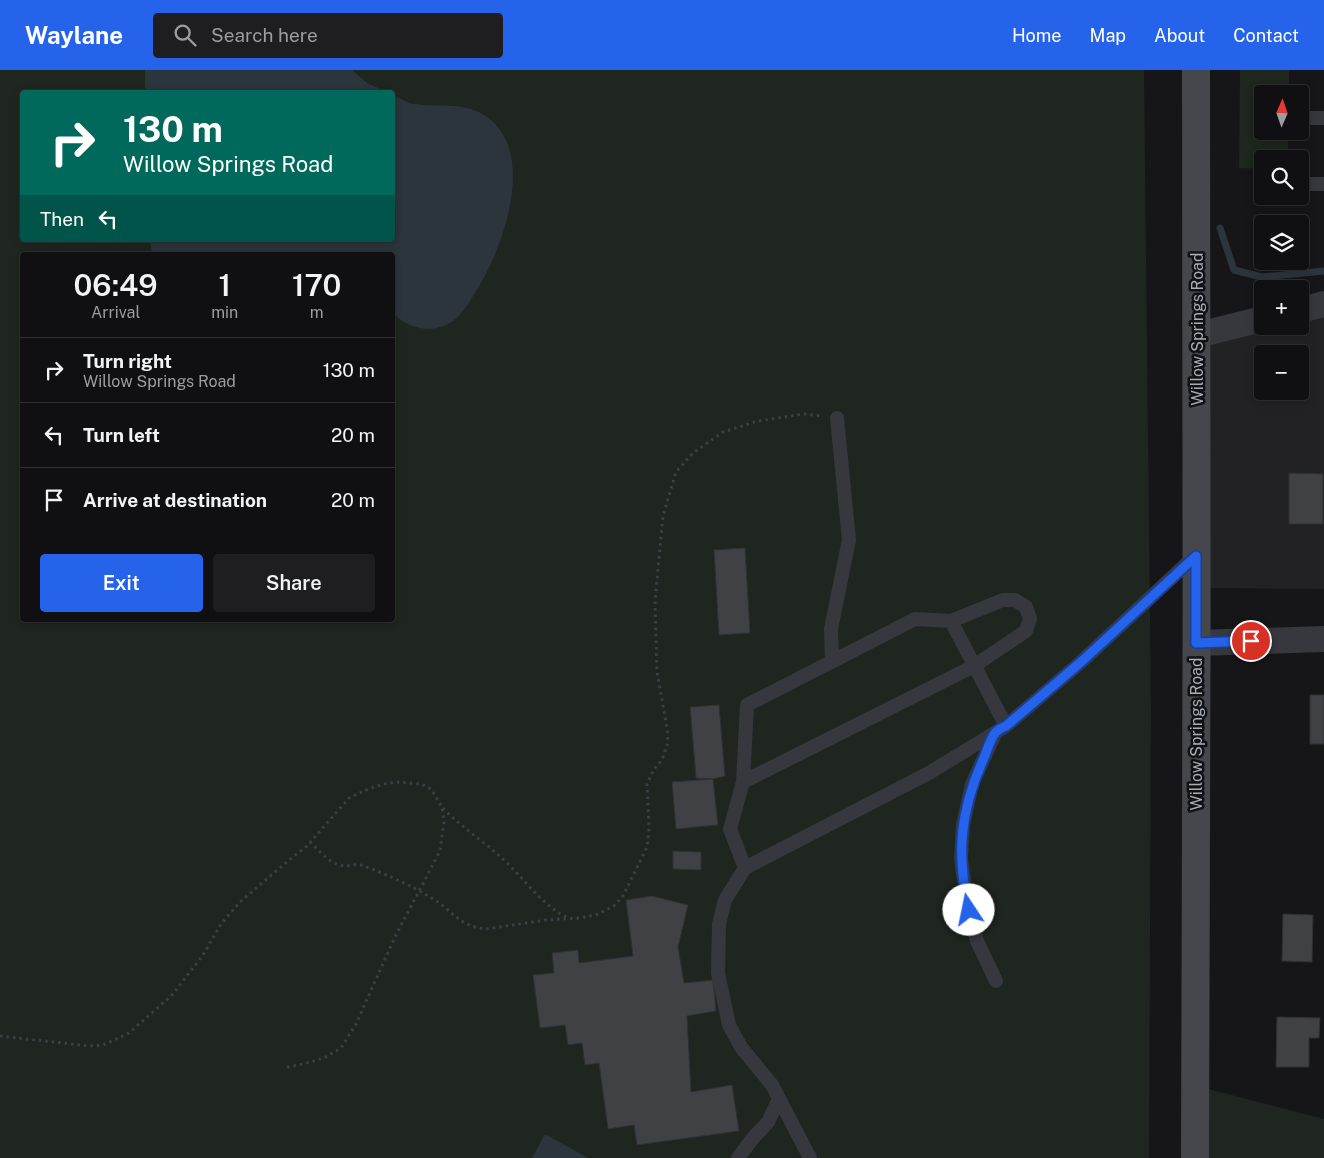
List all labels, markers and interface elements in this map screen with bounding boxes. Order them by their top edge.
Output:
search box [153,13,503,58]
text: Waylane [25,21,123,49]
icon: search [171,21,199,49]
text: Search here [211,24,318,46]
text: Home [1012,25,1062,46]
text: Map [1090,25,1126,46]
text: About [1154,25,1205,46]
text: Contact [1233,25,1299,46]
north arrow [1254,85,1309,140]
map controls [1254,85,1309,400]
text: 130 m [123,109,223,150]
icon: right [40,110,105,175]
button: search [1254,150,1309,205]
text: Willow Springs Road [123,151,333,177]
icon: left [94,205,122,233]
text: Then [40,208,84,230]
button: layers [1254,215,1309,270]
street label: Willow Springs Road [1188,253,1207,405]
text: 06:49 [74,267,158,303]
text: 1 [218,267,231,303]
text: 170 [292,267,341,303]
button: + [1254,280,1309,335]
text: Arrival [91,303,140,322]
text: min [211,303,238,322]
text: m [310,303,324,322]
button: − [1254,345,1309,400]
text: Turn right [83,350,172,372]
icon: right [40,356,68,384]
text: 130 m [323,359,375,381]
text: Willow Springs Road [83,372,236,391]
icon: left [40,421,68,449]
text: Turn left [83,424,160,446]
text: 20 m [331,424,375,446]
icon: arrive [40,486,68,514]
text: Arrive at destination [83,489,267,511]
text: 20 m [331,489,375,511]
button: Exit [40,554,203,612]
button: Share [213,554,375,612]
pin [1230,620,1272,662]
icon: arrive [1237,627,1265,655]
street label: Willow Springs Road [1187,658,1206,810]
position arrow [942,883,994,935]

